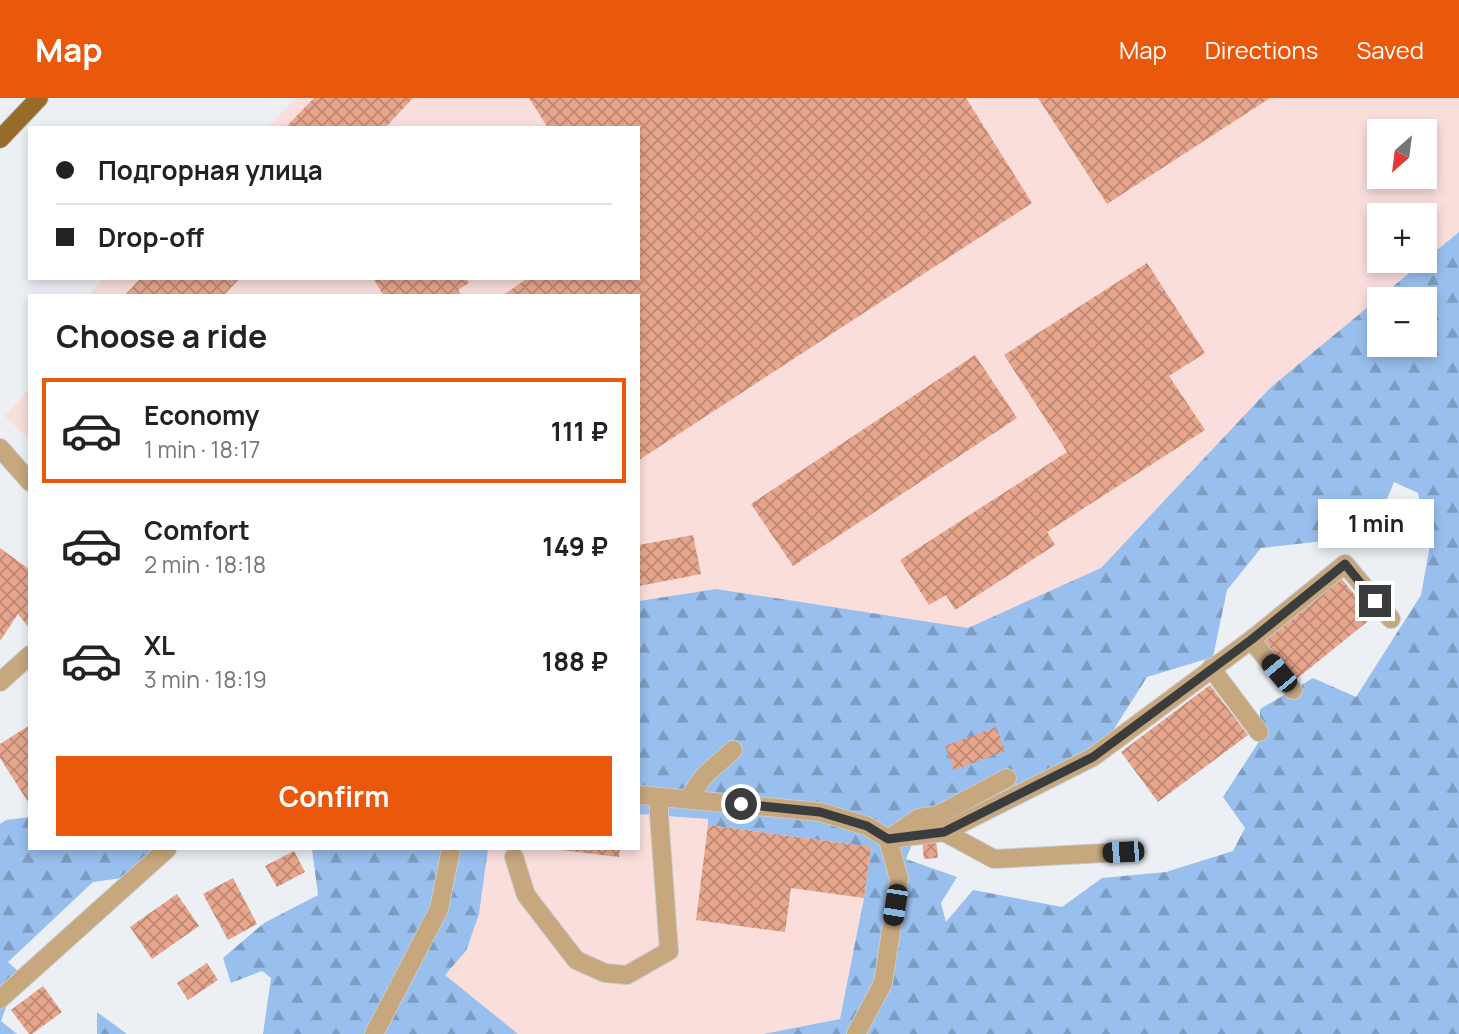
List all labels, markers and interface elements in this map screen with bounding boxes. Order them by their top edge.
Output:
text: Map [35,27,103,72]
text: Map [1119,33,1167,66]
text: Directions [1205,33,1318,66]
text: Saved [1356,33,1424,66]
north arrow [1367,119,1437,189]
map controls [1367,119,1437,357]
text: Подгорная улица [98,152,323,188]
button: + [1367,203,1437,273]
text: Drop-off [98,219,204,255]
button: − [1367,287,1437,357]
text: Choose a ride [56,314,267,358]
text: Economy [144,397,259,433]
icon: car [60,399,123,462]
text: 111 ₽ [551,413,608,449]
text: 1 min · 18:17 [144,433,260,465]
callout: 1 min [1317,500,1433,548]
text: 1 min [1348,507,1404,539]
text: Comfort [144,512,250,548]
icon: car [60,514,123,577]
text: 149 ₽ [542,528,608,564]
text: 2 min · 18:18 [144,548,266,580]
route end [1359,585,1391,617]
text: XL [144,627,175,663]
icon: car [60,629,123,692]
text: 188 ₽ [542,643,608,679]
car [1258,650,1301,696]
text: 3 min · 18:19 [144,663,267,695]
button: Confirm [56,756,612,836]
route start [725,788,757,820]
car [1102,840,1145,864]
car [882,883,909,927]

